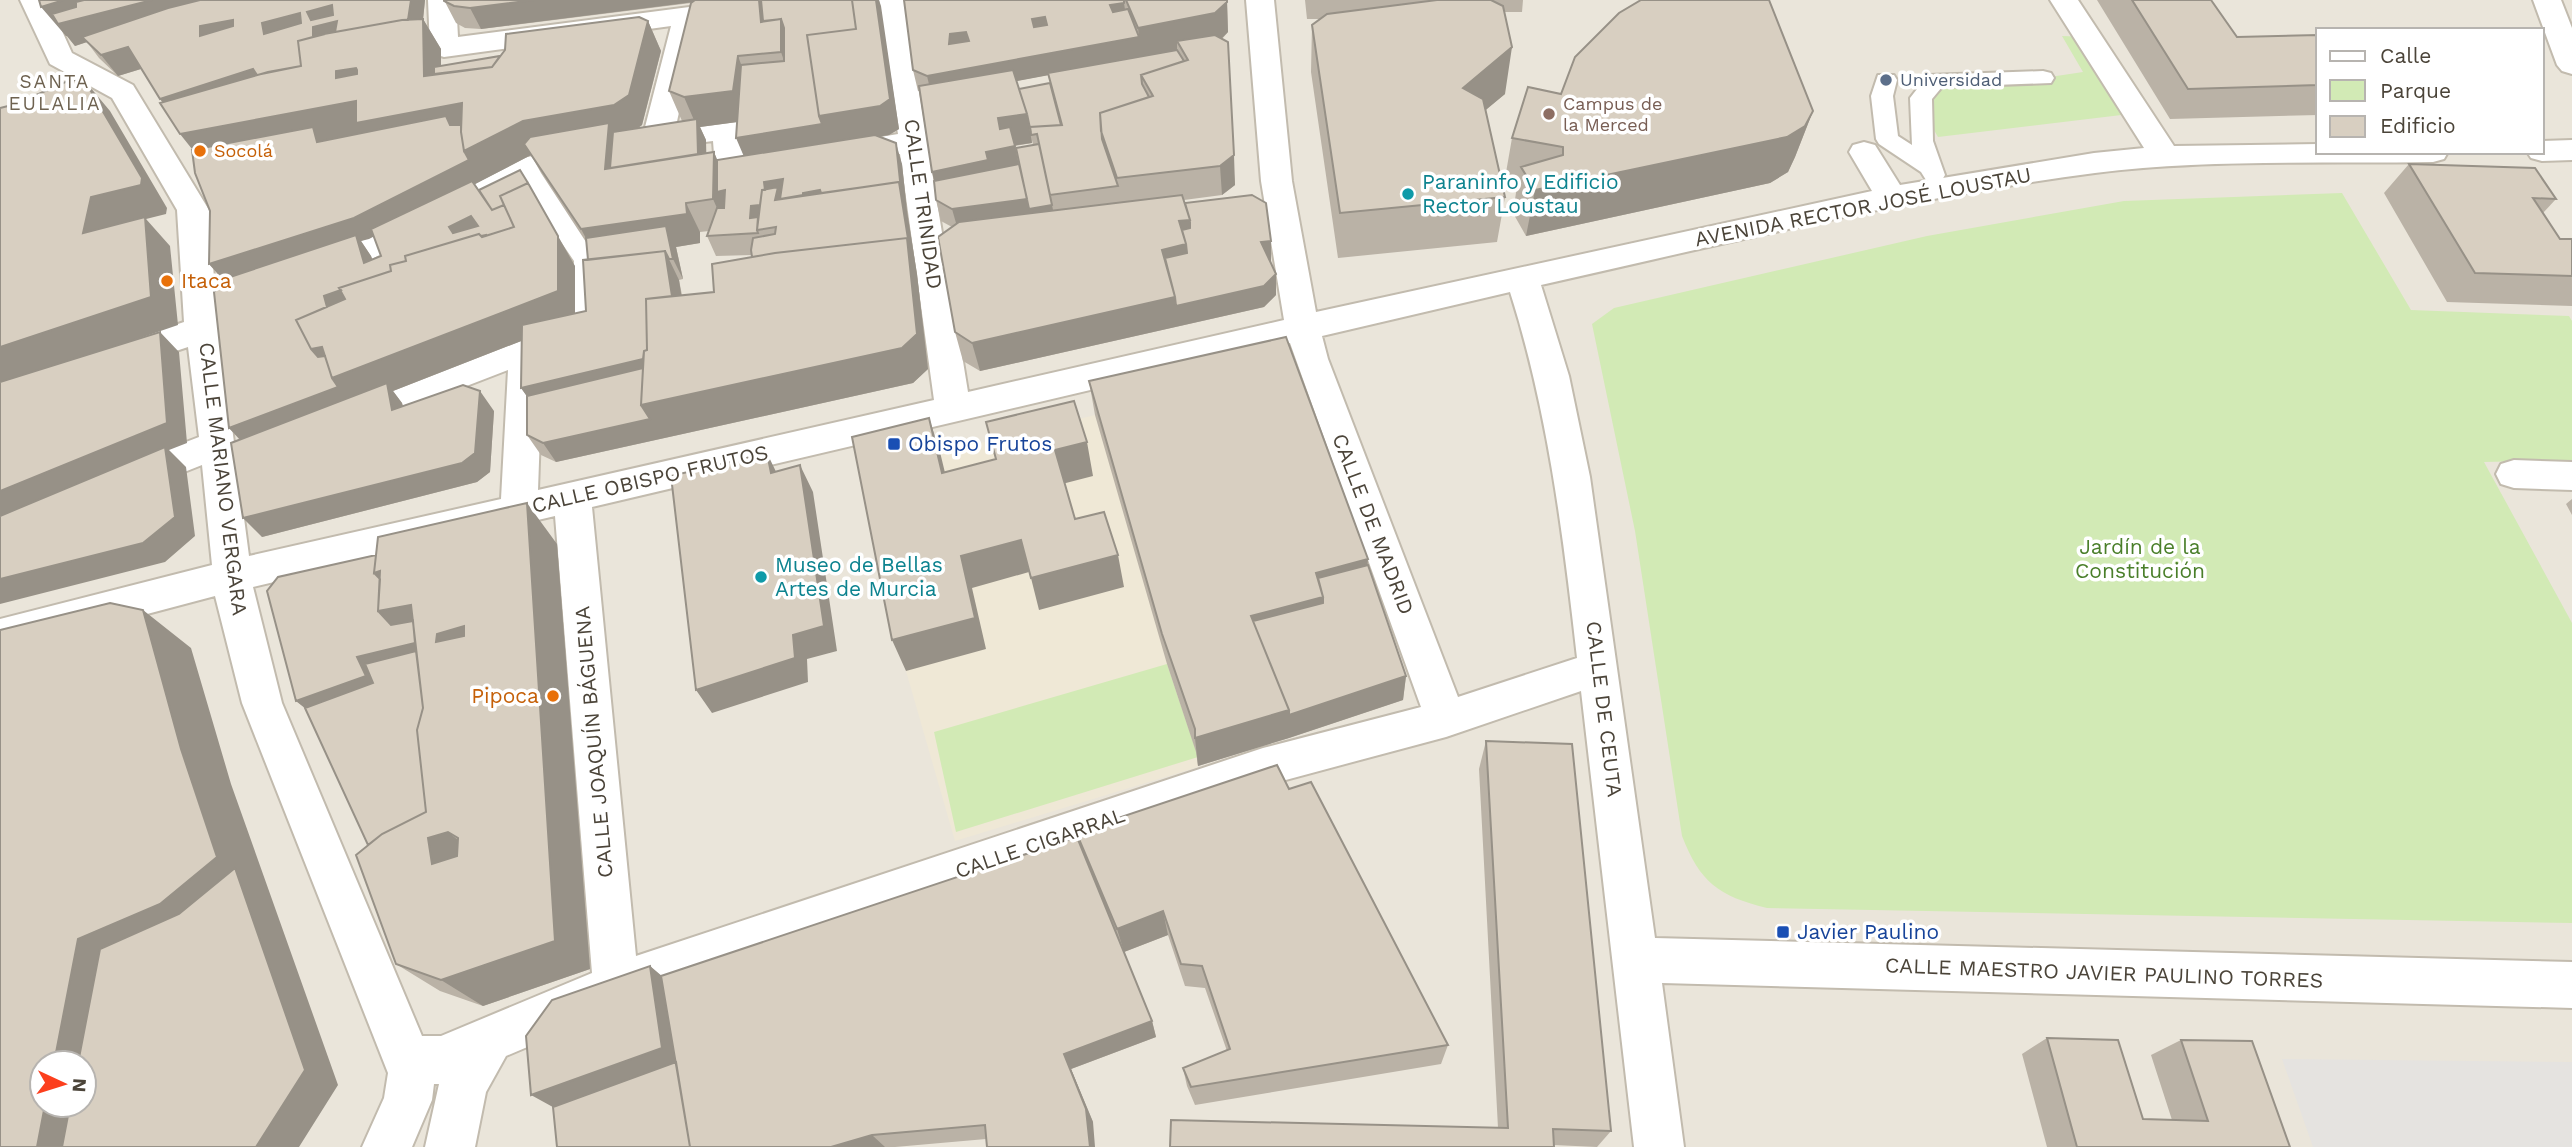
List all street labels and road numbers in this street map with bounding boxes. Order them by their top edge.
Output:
street label: CALLE TRINIDAD [899,117,948,291]
street label: AVENIDA RECTOR JOSÉ LOUSTAU [1693,162,2033,251]
street label: CALLE MARIANO VERGARA [194,341,253,617]
street label: CALLE DE MADRID [1327,430,1420,618]
street label: CALLE OBISPO FRUTOS [529,439,770,518]
street label: CALLE JOAQUÍN BÁGUENA [569,605,618,879]
street label: CALLE DE CEUTA [1581,620,1628,798]
street label: CALLE CIGARRAL [952,802,1128,883]
street label: CALLE MAESTRO JAVIER PAULINO TORRES [1884,952,2324,993]

